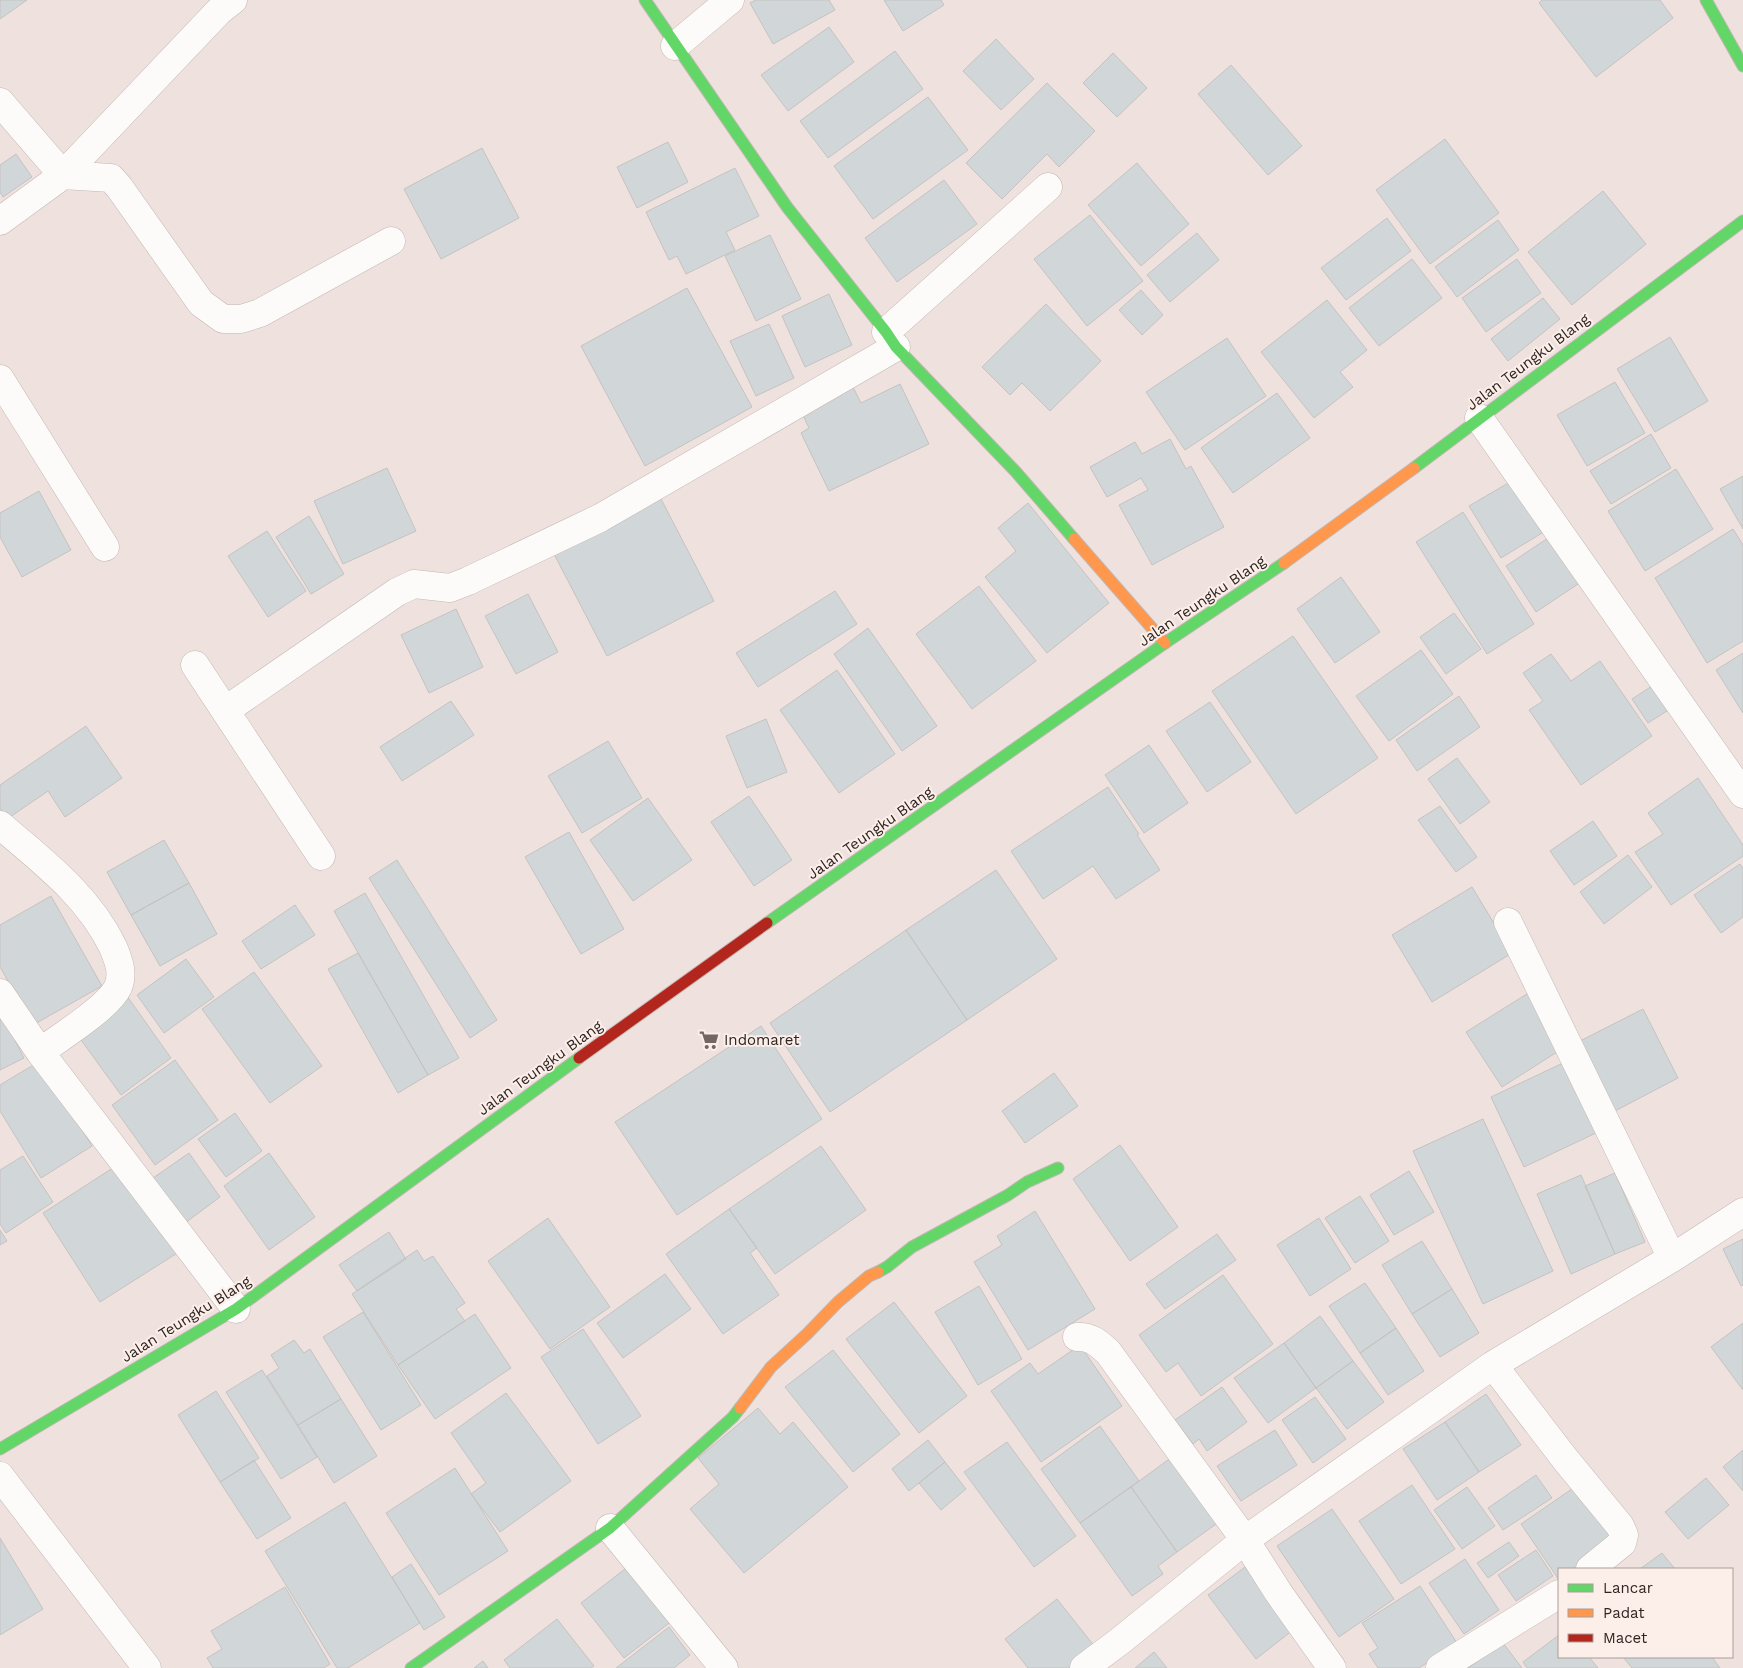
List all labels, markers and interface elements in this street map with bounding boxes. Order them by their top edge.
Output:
street label: Jalan Teungku Blang [1463,310,1593,414]
street label: Jalan Teungku Blang [1135,552,1269,650]
street label: Jalan Teungku Blang [804,783,936,883]
street label: Jalan Teungku Blang [474,1017,606,1119]
supermarket icon: Indomaret [698,1029,720,1051]
place label: Indomaret [724,1031,800,1049]
street label: Jalan Teungku Blang [118,1272,254,1366]
legend [1558,1568,1733,1658]
text: Lancar [1603,1579,1653,1597]
text: Padat [1603,1604,1645,1622]
text: Macet [1603,1629,1648,1647]

